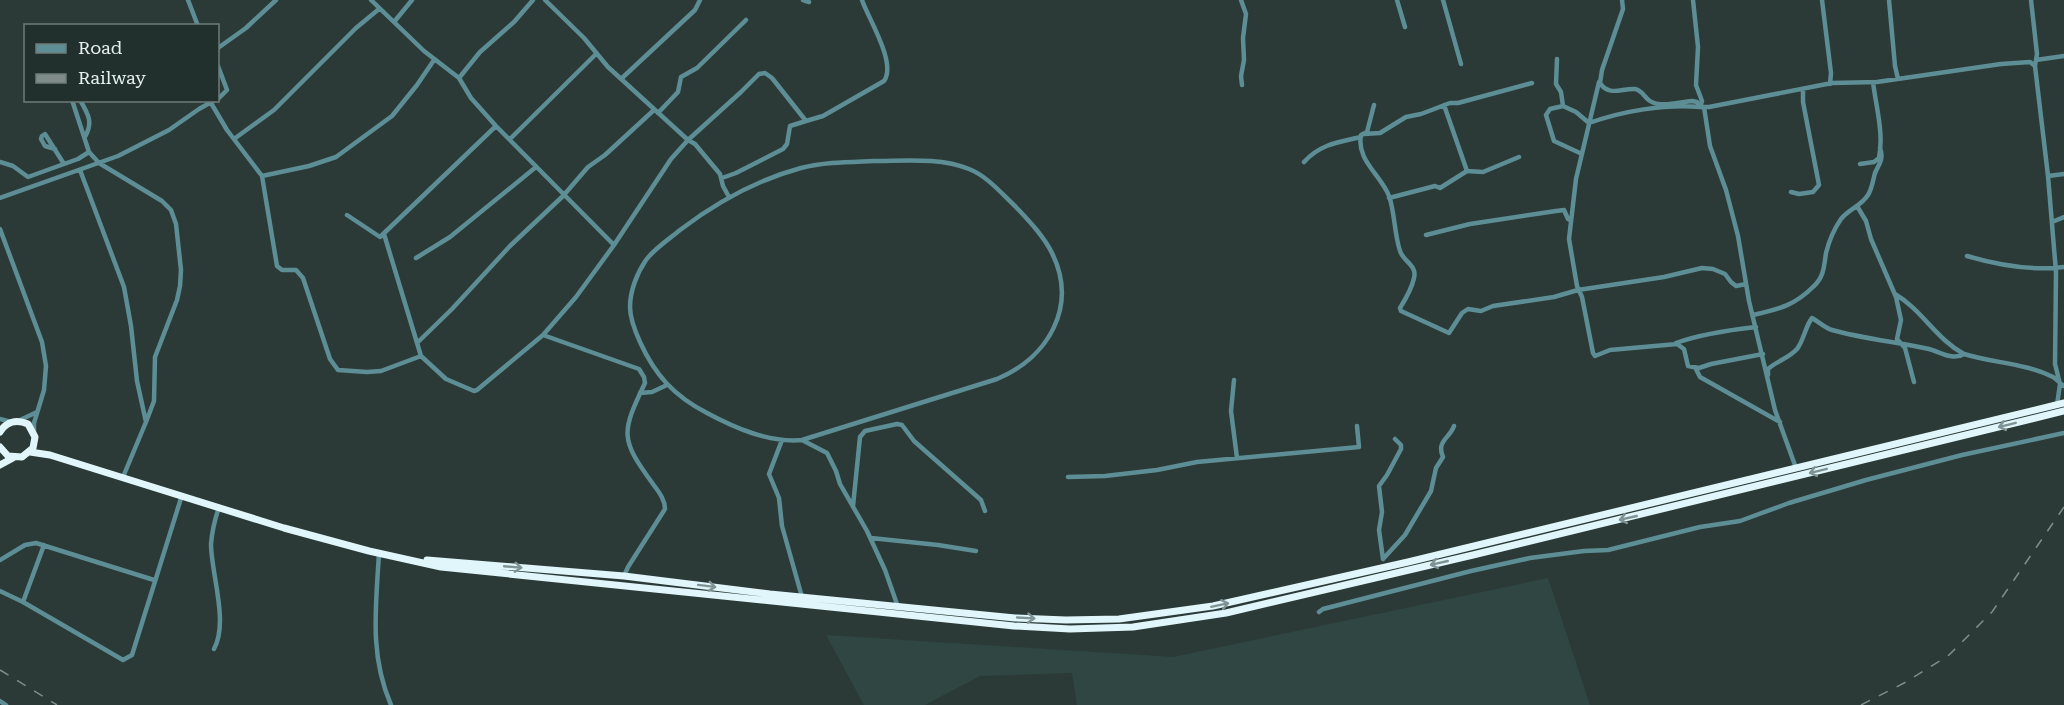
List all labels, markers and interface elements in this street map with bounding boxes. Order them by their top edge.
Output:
legend [24,24,219,102]
text: Road [78,37,123,58]
text: Railway [78,67,146,88]
one-way arrow [1998,420,2017,431]
one-way arrow [1809,466,1828,478]
one-way arrow [1619,512,1638,524]
one-way arrow [1429,558,1449,569]
one-way arrow [503,562,523,573]
one-way arrow [697,581,717,592]
one-way arrow [1211,598,1230,610]
one-way arrow [1016,613,1036,624]

